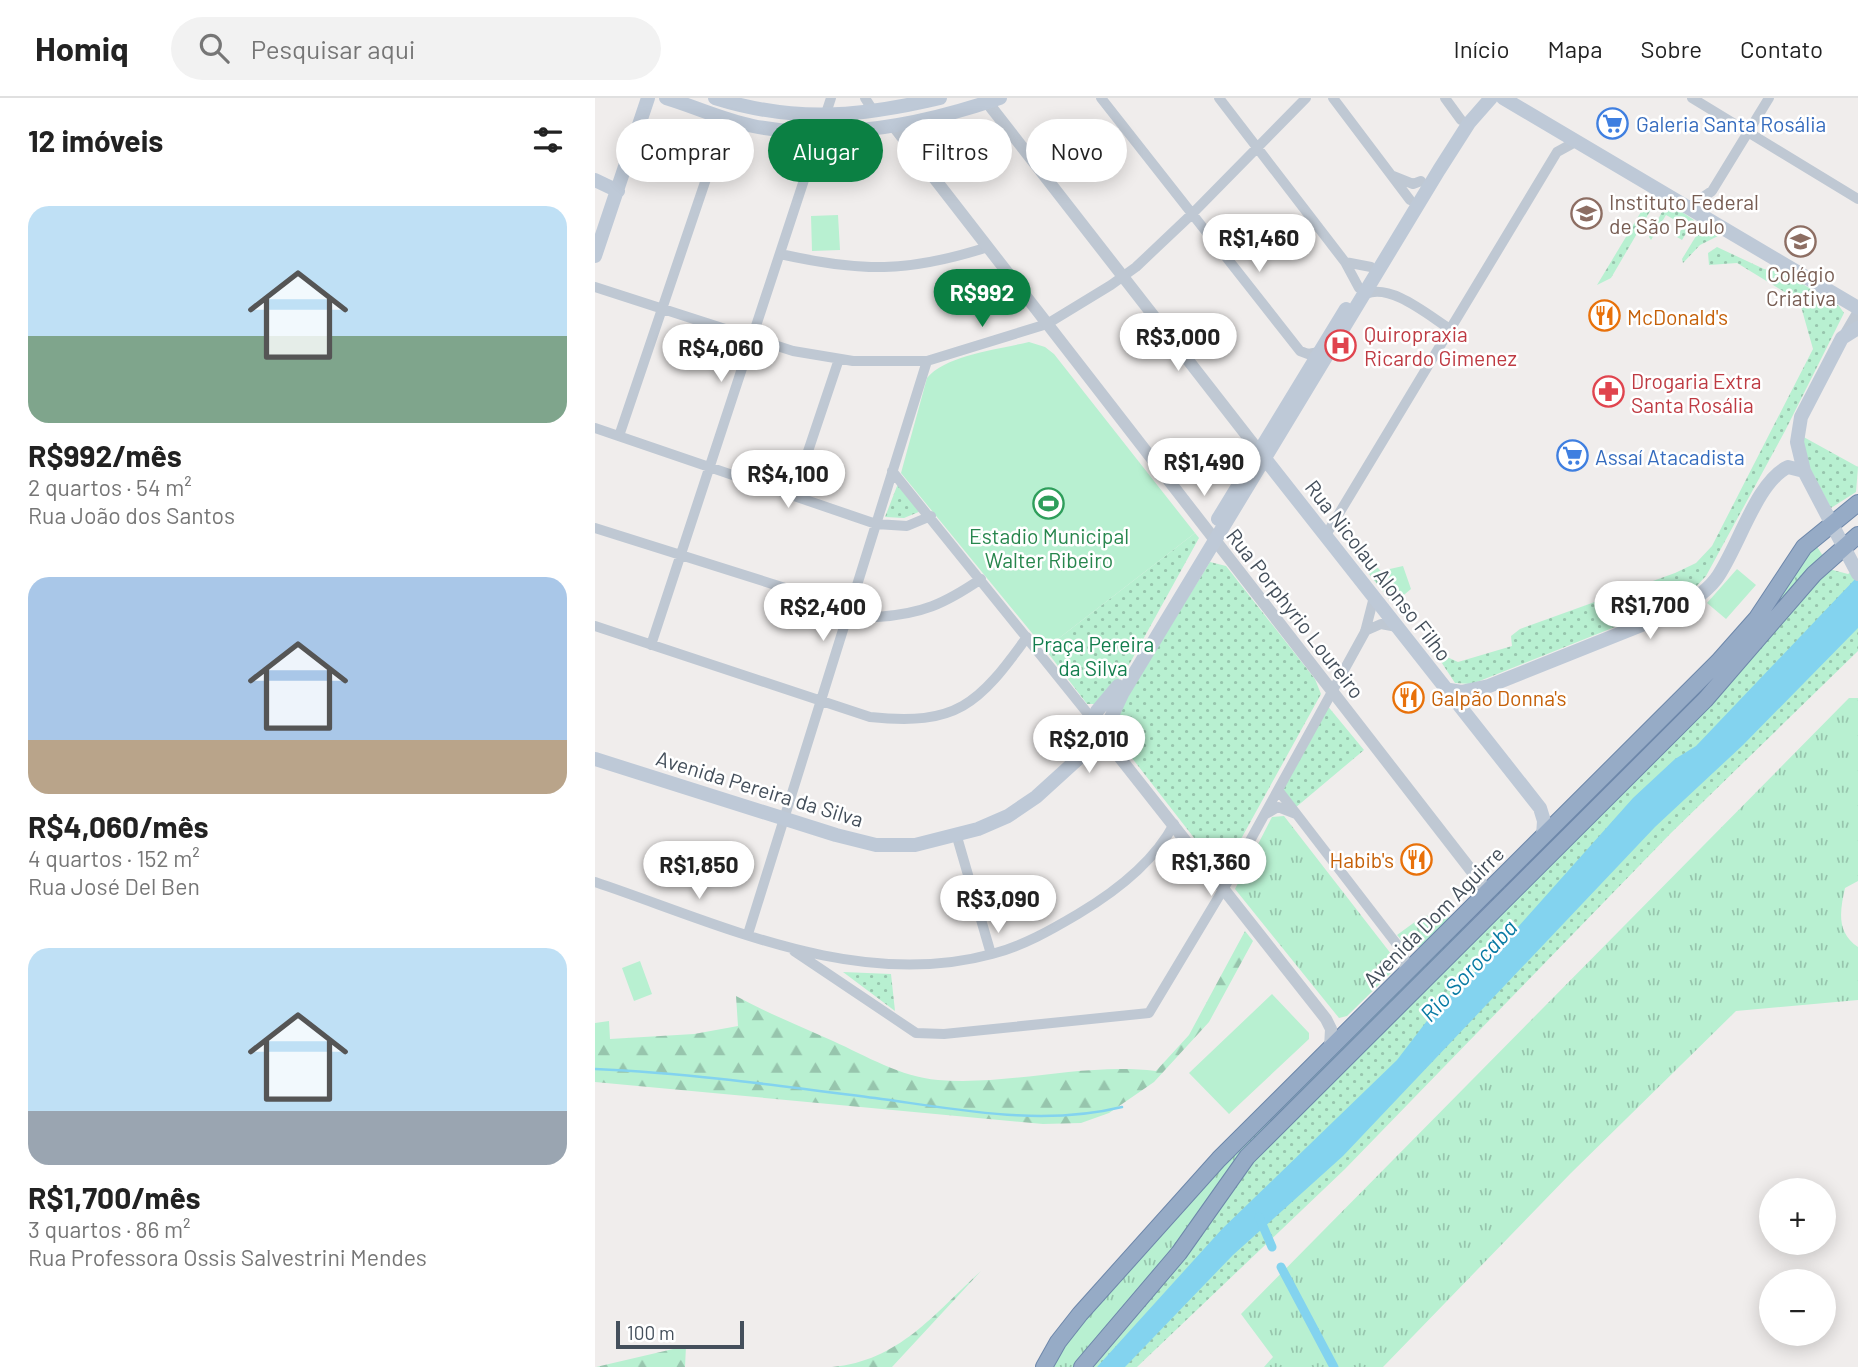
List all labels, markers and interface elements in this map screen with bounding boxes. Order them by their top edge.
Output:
search box [171,17,661,80]
text: Homiq [35,28,129,68]
icon: search [195,29,233,67]
text: Pesquisar aqui [251,33,415,64]
text: Início [1454,34,1510,63]
text: Mapa [1548,34,1602,63]
text: Sobre [1640,34,1702,63]
text: Contato [1740,34,1823,63]
supermarket icon: Galeria Santa Rosália [1596,106,1630,140]
place label: Galeria Santa Rosália [1636,111,1826,136]
chip: Comprar [616,119,754,182]
chip: Alugar [768,119,883,182]
chip: Filtros [897,119,1012,182]
chip: Novo [1026,119,1127,182]
icon: filters [529,121,567,159]
text: 12 imóveis [28,122,163,158]
place label: Instituto Federal de São Paulo [1609,189,1759,238]
school or university icon: Instituto Federal de São Paulo [1569,196,1603,230]
pin: R$1,460 [1194,214,1324,274]
text: R$1,460 [1219,223,1299,251]
school or university icon: Colégio Criativa [1784,224,1818,258]
icon: home [235,252,361,378]
place label: Colégio Criativa [1766,261,1836,310]
pin: R$992 [933,270,1031,329]
text: R$992 [950,278,1014,306]
restaurant icon: McDonald's [1587,299,1621,333]
place label: McDonald's [1627,304,1728,329]
pin: R$3,000 [1113,314,1243,373]
place label: Quiropraxia Ricardo Gimenez [1364,321,1517,370]
text: R$3,000 [1136,322,1220,350]
pin: R$4,060 [656,324,786,384]
hospital icon: Quiropraxia Ricardo Gimenez [1324,328,1358,362]
text: R$4,060 [678,333,764,361]
place label: Drogaria Extra Santa Rosália [1631,368,1762,417]
pharmacy icon: Drogaria Extra Santa Rosália [1591,375,1625,409]
text: R$992/mês [28,437,182,473]
pin: R$1,490 [1139,438,1269,498]
supermarket icon: Assaí Atacadista [1555,439,1589,473]
place label: Assaí Atacadista [1595,444,1745,469]
text: R$1,490 [1164,447,1244,475]
pin: R$4,100 [723,450,853,510]
text: R$4,100 [747,459,829,487]
text: 2 quartos · 54 m² [28,473,192,501]
street label: Rua Nicolau Alonso Filho [1301,475,1457,665]
sports icon: Estadio Municipal Walter Ribeiro [1032,486,1066,520]
text: Rua João dos Santos [28,501,235,529]
place label: Estadio Municipal Walter Ribeiro [969,523,1129,572]
street label: Rua Porphyrio Loureiro [1222,523,1370,703]
pin: R$1,700 [1585,582,1715,641]
pin: R$2,400 [758,584,888,643]
text: R$1,700 [1610,590,1690,618]
text: R$2,400 [780,592,866,620]
icon: home [235,623,361,749]
park label: Praça Pereira da Silva [1032,631,1154,680]
restaurant icon: Galpão Donna's [1391,680,1425,714]
place label: Galpão Donna's [1431,685,1567,710]
pin: R$2,010 [1024,716,1154,775]
text: R$2,010 [1049,724,1129,752]
street label: Avenida Pereira da Silva [653,745,867,831]
text: R$4,060/mês [28,808,209,844]
pin: R$1,360 [1146,838,1276,898]
street label: Avenida Dom Aguirre [1357,840,1509,992]
pin: R$1,850 [634,842,764,901]
restaurant icon: Habib's [1400,842,1434,876]
text: 4 quartos · 152 m² [28,844,200,872]
text: R$1,360 [1171,847,1251,875]
place label: Habib's [1330,847,1394,872]
text: R$1,850 [659,850,739,878]
text: Rua José Del Ben [28,872,200,900]
pin: R$3,090 [933,876,1063,935]
text: R$3,090 [956,884,1040,912]
water label: Rio Sorocaba [1414,913,1522,1027]
icon: home [235,994,361,1120]
map controls [1759,1178,1836,1346]
button: + [1759,1178,1836,1255]
text: R$1,700/mês [28,1179,201,1215]
text: 3 quartos · 86 m² [28,1215,191,1243]
text: Rua Professora Ossis Salvestrini Mendes [28,1243,427,1271]
button: − [1759,1269,1836,1346]
scale bar [616,1318,744,1350]
text: 100 m [627,1321,675,1344]

